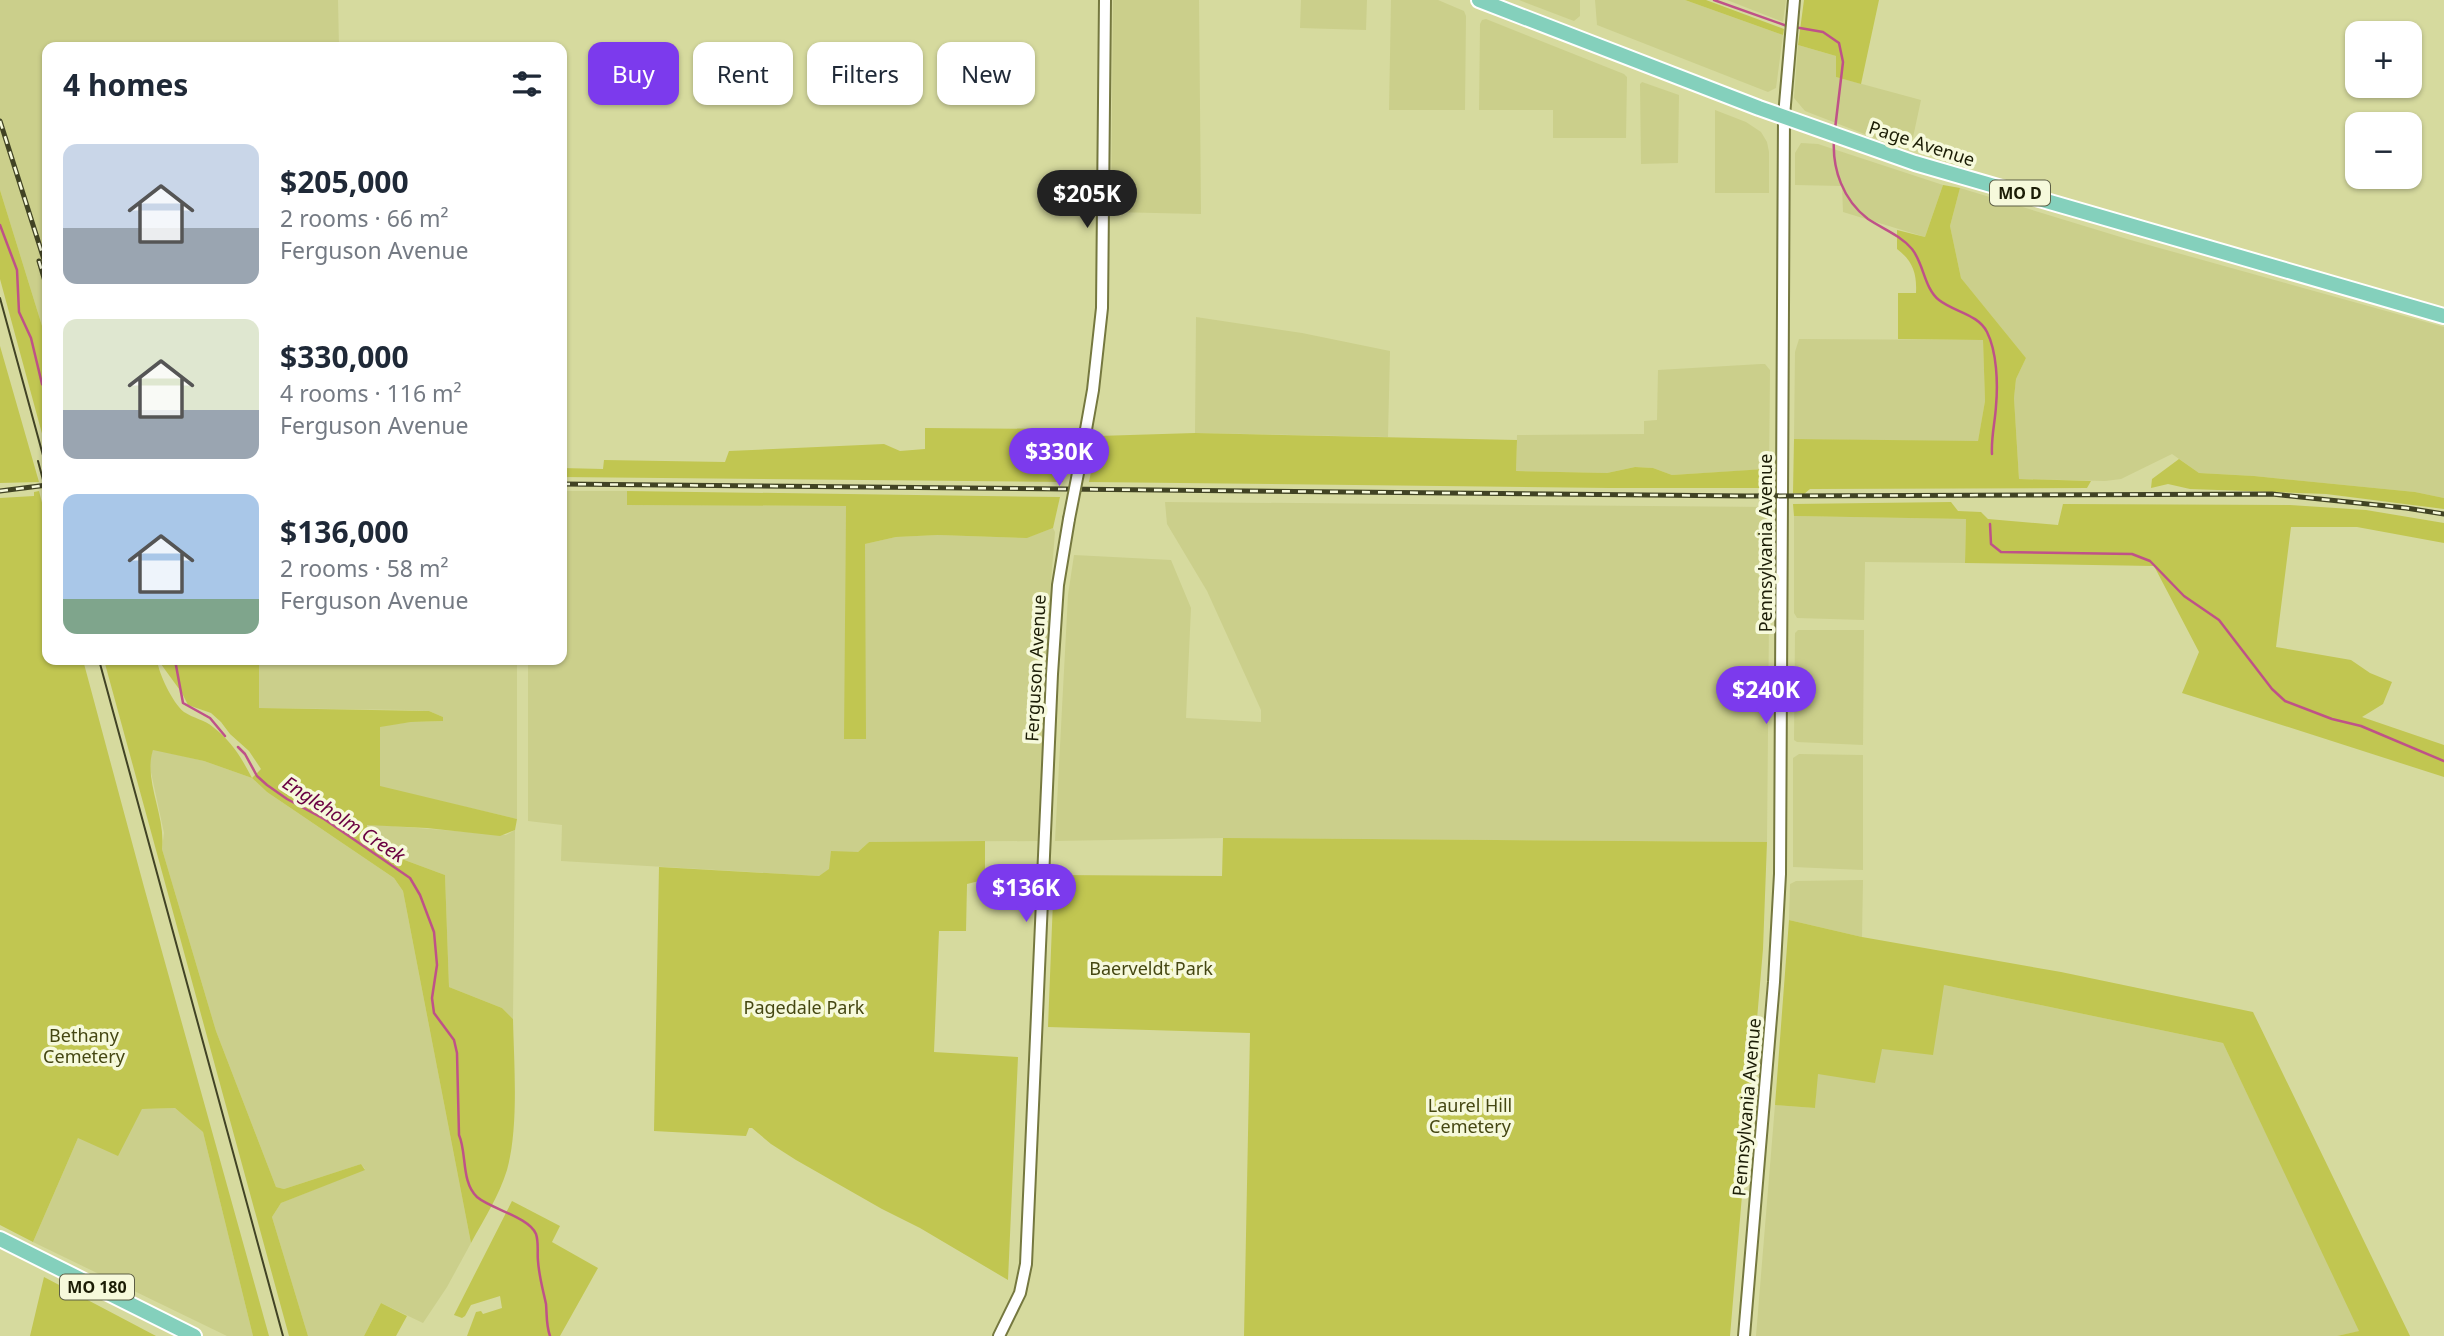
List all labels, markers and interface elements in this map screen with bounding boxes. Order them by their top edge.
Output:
map controls [2345,21,2422,189]
button: + [2345,21,2422,98]
chip: Buy [588,42,679,105]
chip: Rent [693,42,793,105]
chip: Filters [807,42,923,105]
chip: New [937,42,1035,105]
text: 4 homes [63,64,188,105]
icon: filters [508,65,546,103]
button: − [2345,112,2422,189]
street label: Page Avenue [1866,115,1978,171]
text: $205,000 [280,161,409,202]
pin: $205K [1038,170,1136,230]
icon: home [119,172,203,256]
text: $205K [1053,177,1121,209]
road number: MO D [1990,181,2050,206]
text: 2 rooms · 66 m² [280,202,449,234]
text: Ferguson Avenue [280,234,468,266]
text: $330,000 [280,336,409,377]
icon: home [119,347,203,431]
text: 4 rooms · 116 m² [280,377,462,409]
text: Ferguson Avenue [280,409,468,441]
pin: $330K [1010,428,1108,488]
text: $330K [1025,435,1093,467]
street label: Pennsylvania Avenue [1753,454,1777,632]
text: $136,000 [280,511,409,552]
icon: home [119,522,203,606]
text: 2 rooms · 58 m² [280,552,449,584]
text: Ferguson Avenue [280,584,468,616]
street label: Ferguson Avenue [1019,594,1051,742]
pin: $240K [1717,666,1815,726]
text: $240K [1732,673,1800,705]
water label: Engleholm Creek [278,770,411,869]
pin: $136K [977,864,1075,924]
text: $136K [992,871,1060,903]
park label: Baerveldt Park [1089,956,1213,980]
park label: Pagedale Park [744,995,865,1019]
street label: Pennsylvania Avenue [1726,1017,1766,1197]
park label: Bethany Cemetery [43,1023,126,1068]
park label: Laurel Hill Cemetery [1428,1093,1512,1138]
road number: MO 180 [60,1274,134,1300]

